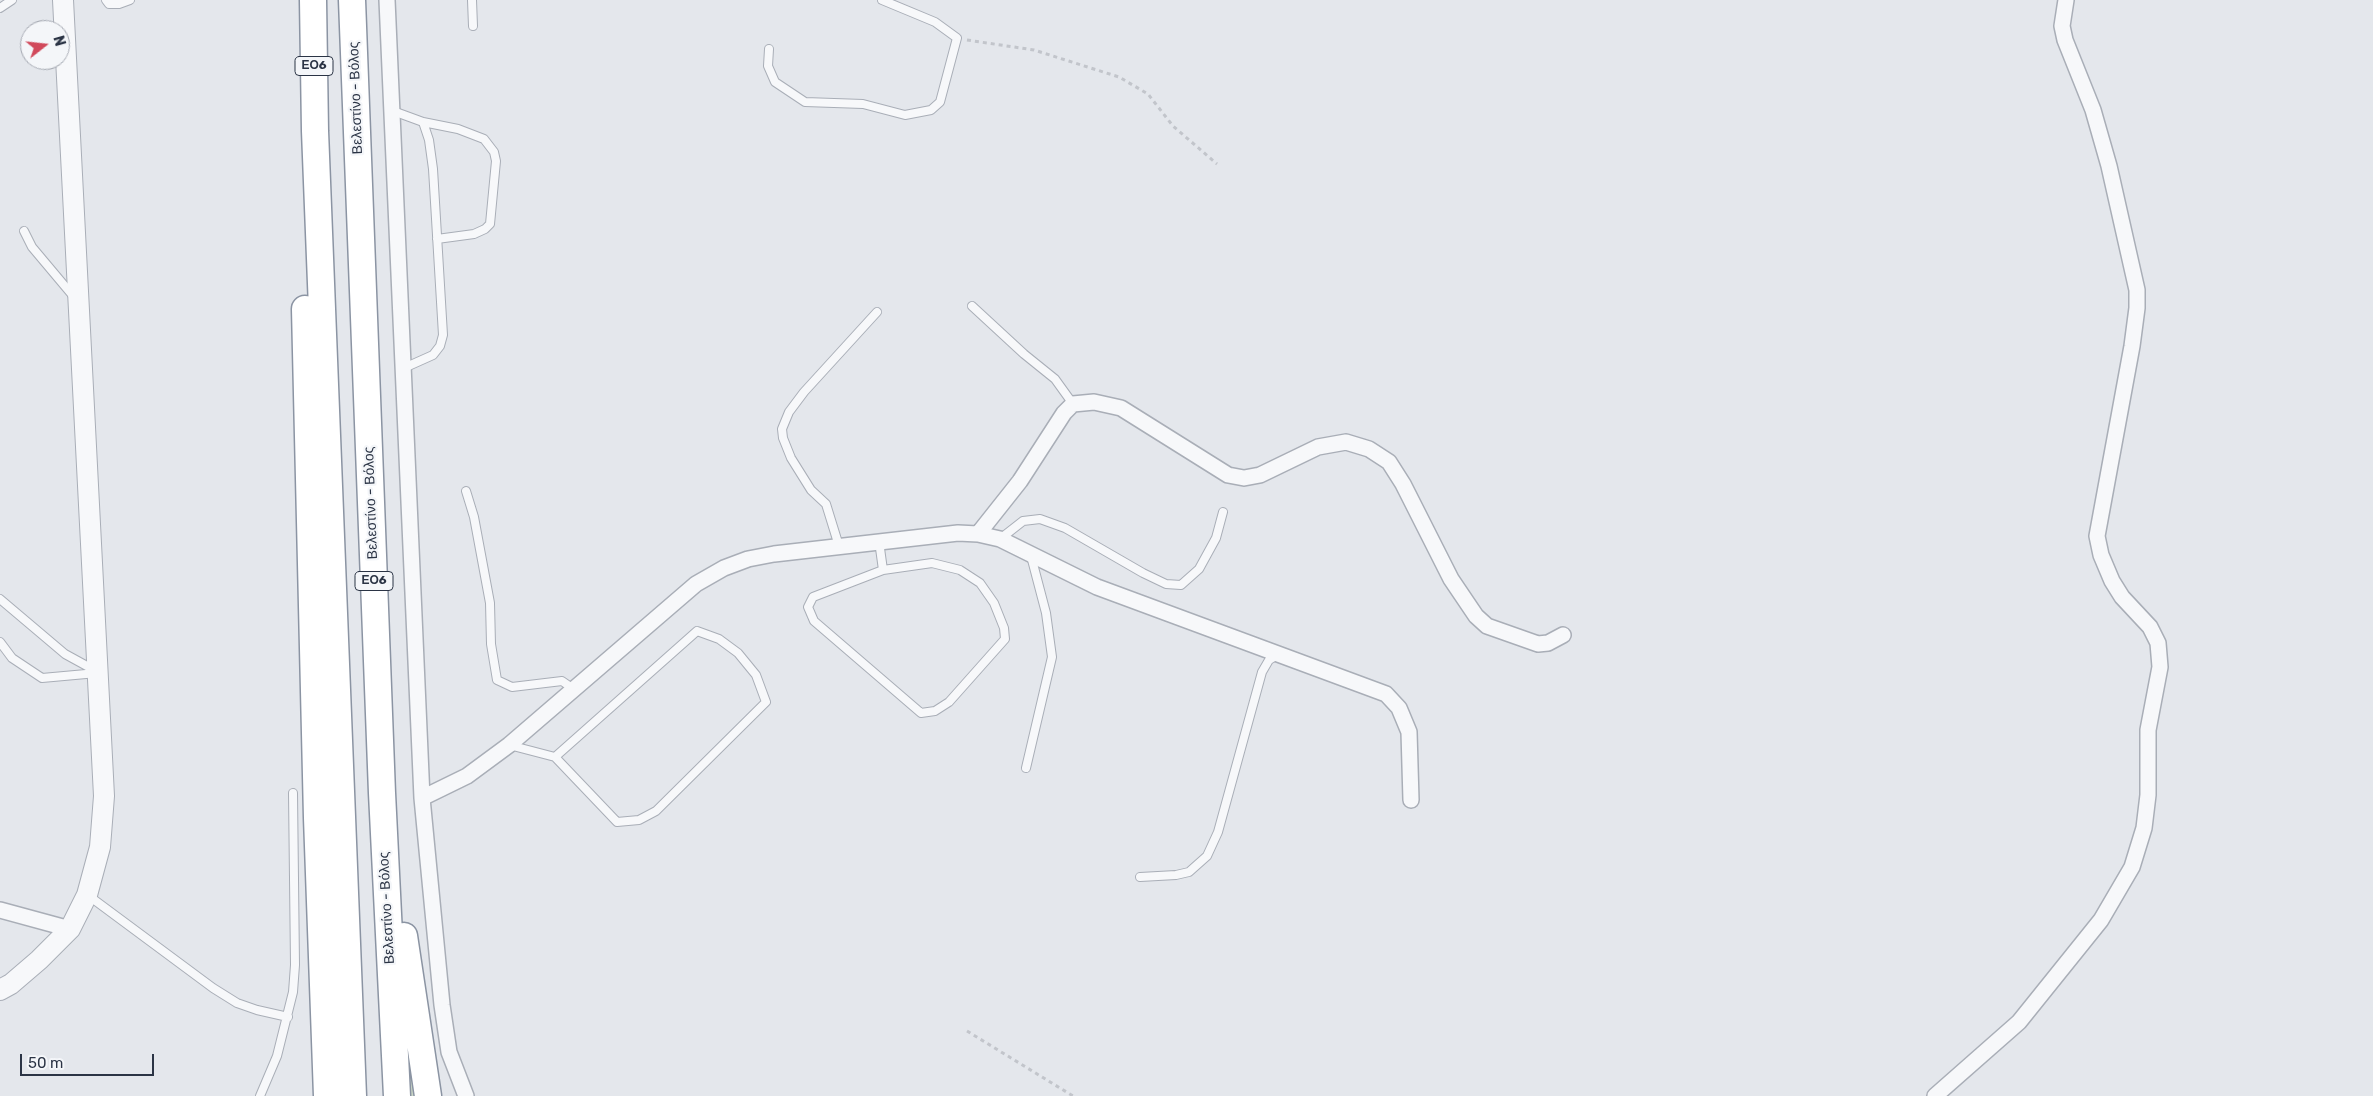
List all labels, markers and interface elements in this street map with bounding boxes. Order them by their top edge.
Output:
north arrow [20,20,70,70]
text: N [49,34,68,48]
street label: Βελεστίνο - Βόλος [346,41,366,155]
road number: ΕΟ6 [295,56,333,76]
street label: Βελεστίνο - Βόλος [361,446,381,560]
road number: ΕΟ6 [355,572,393,590]
street label: Βελεστίνο - Βόλος [376,851,398,965]
scale bar [22,1044,156,1076]
text: 50 m [28,1054,63,1072]

